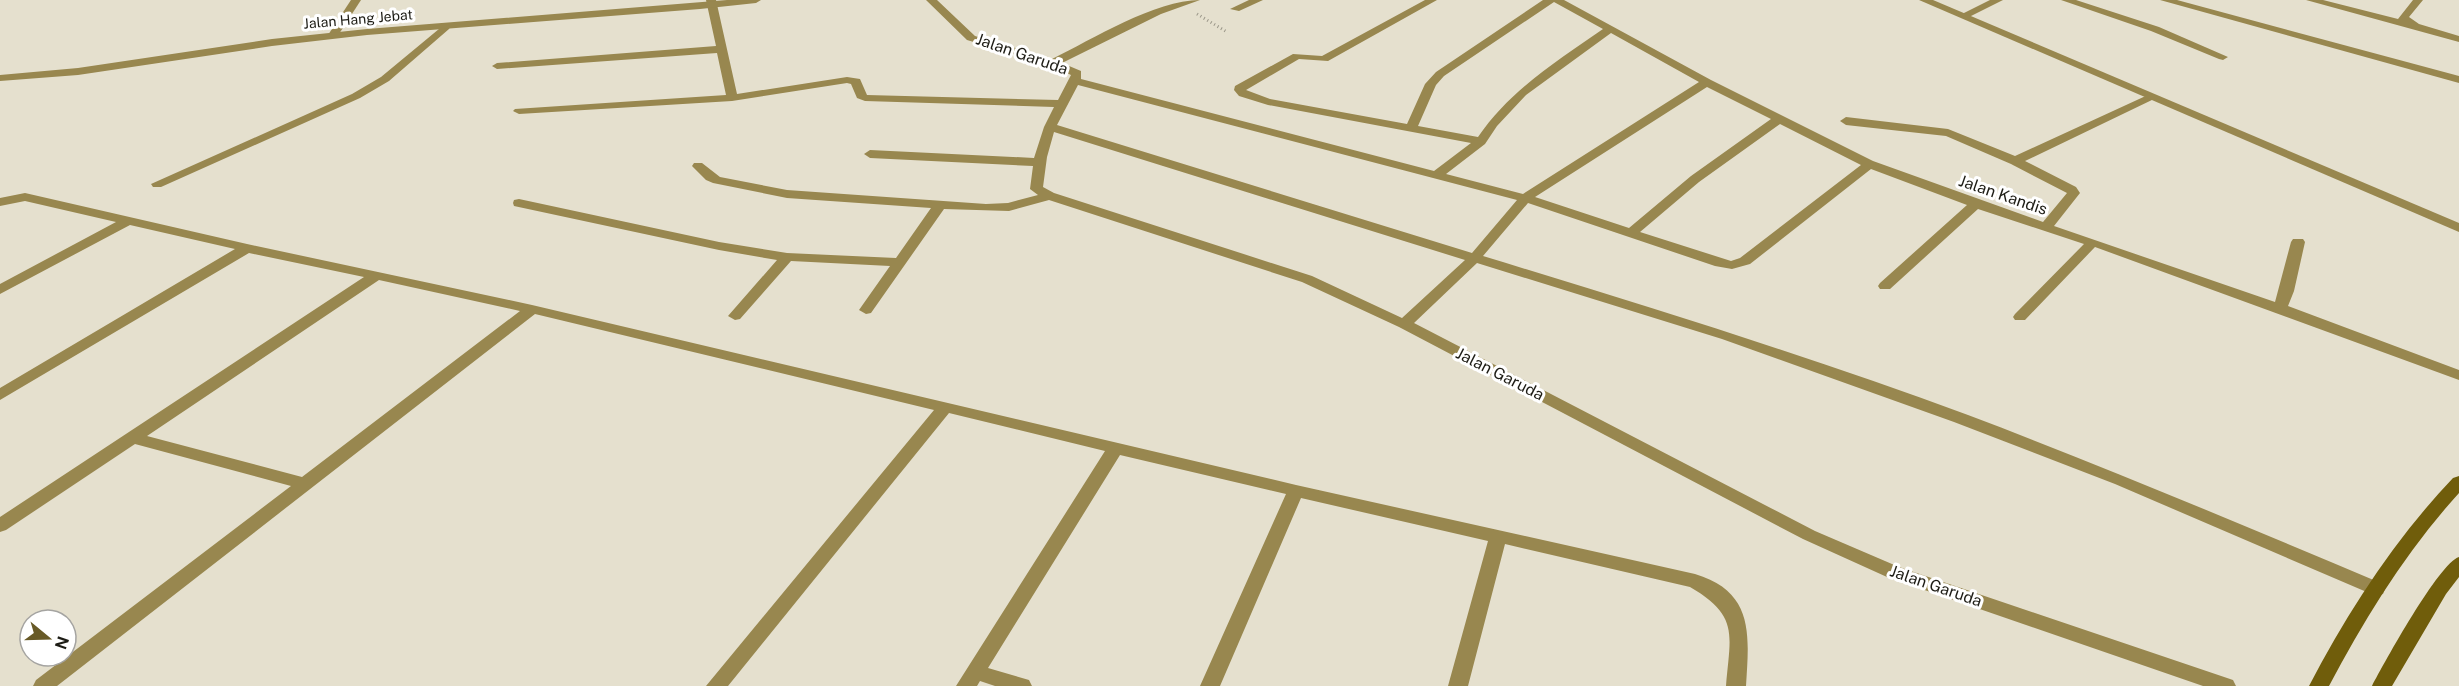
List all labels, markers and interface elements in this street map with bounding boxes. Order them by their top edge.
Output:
street label: Jalan Hang Jebat [303,6,413,32]
street label: Jalan Garuda [973,29,1071,79]
street label: Jalan Kandis [1956,171,2050,219]
street label: Jalan Garuda [1453,344,1547,404]
street label: Jalan Garuda [1887,561,1985,611]
north arrow [18,608,78,668]
text: N [51,634,73,652]

